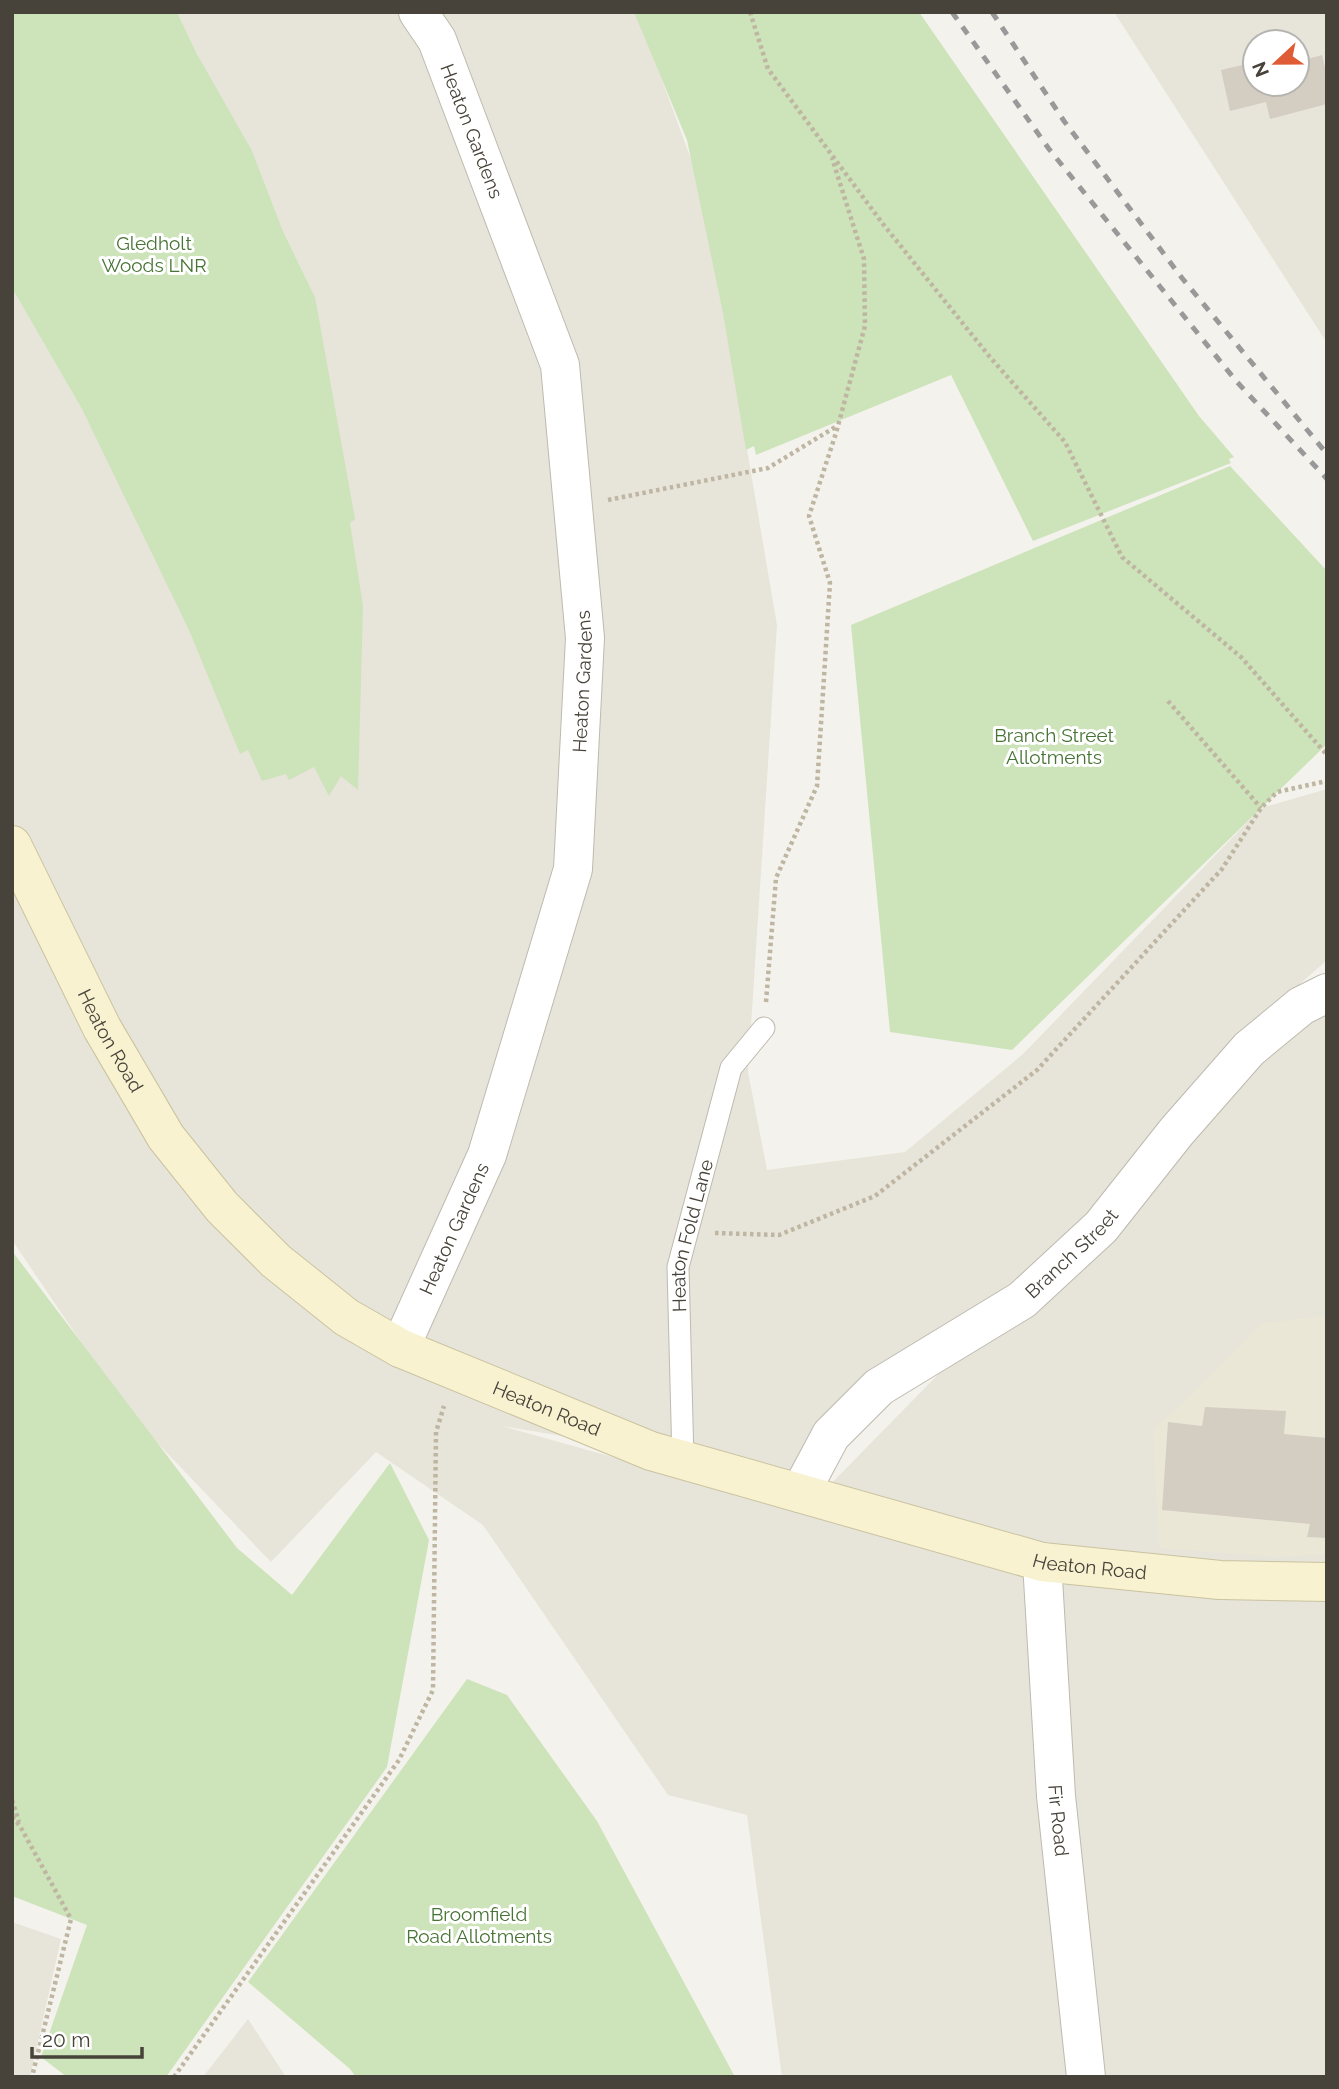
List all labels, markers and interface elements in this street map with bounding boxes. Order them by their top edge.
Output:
north arrow [1241,28,1311,98]
text: N [1247,59,1273,80]
street label: Heaton Gardens [436,61,508,201]
park label: Gledholt Woods LNR [101,232,207,276]
street label: Heaton Gardens [568,610,596,753]
park label: Branch Street Allotments [994,724,1115,768]
street label: Heaton Road [74,985,148,1096]
street label: Heaton Fold Lane [666,1157,717,1312]
street label: Heaton Gardens [415,1159,493,1298]
street label: Branch Street [1020,1204,1123,1303]
street label: Heaton Road [490,1376,604,1440]
street label: Heaton Road [1030,1549,1148,1584]
street label: Fir Road [1044,1784,1073,1857]
park label: Broomfield Road Allotments [406,1903,552,1947]
scale bar [32,2016,142,2060]
text: 20 m [42,2027,90,2052]

